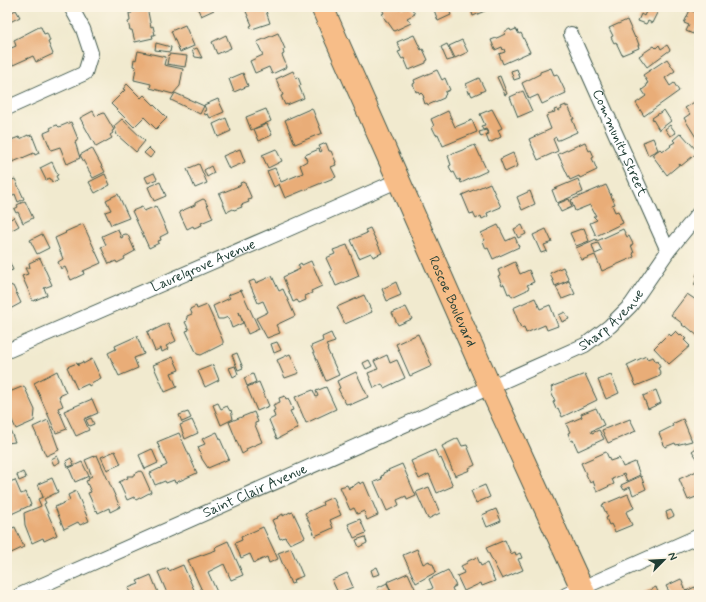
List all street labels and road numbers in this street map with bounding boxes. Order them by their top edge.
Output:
street label: Community Street [588,86,652,200]
street label: Laurelgrove Avenue [148,235,258,296]
street label: Roscoe Boulevard [424,253,480,350]
street label: Sharp Avenue [576,286,648,356]
street label: Saint Clair Avenue [200,460,310,522]

